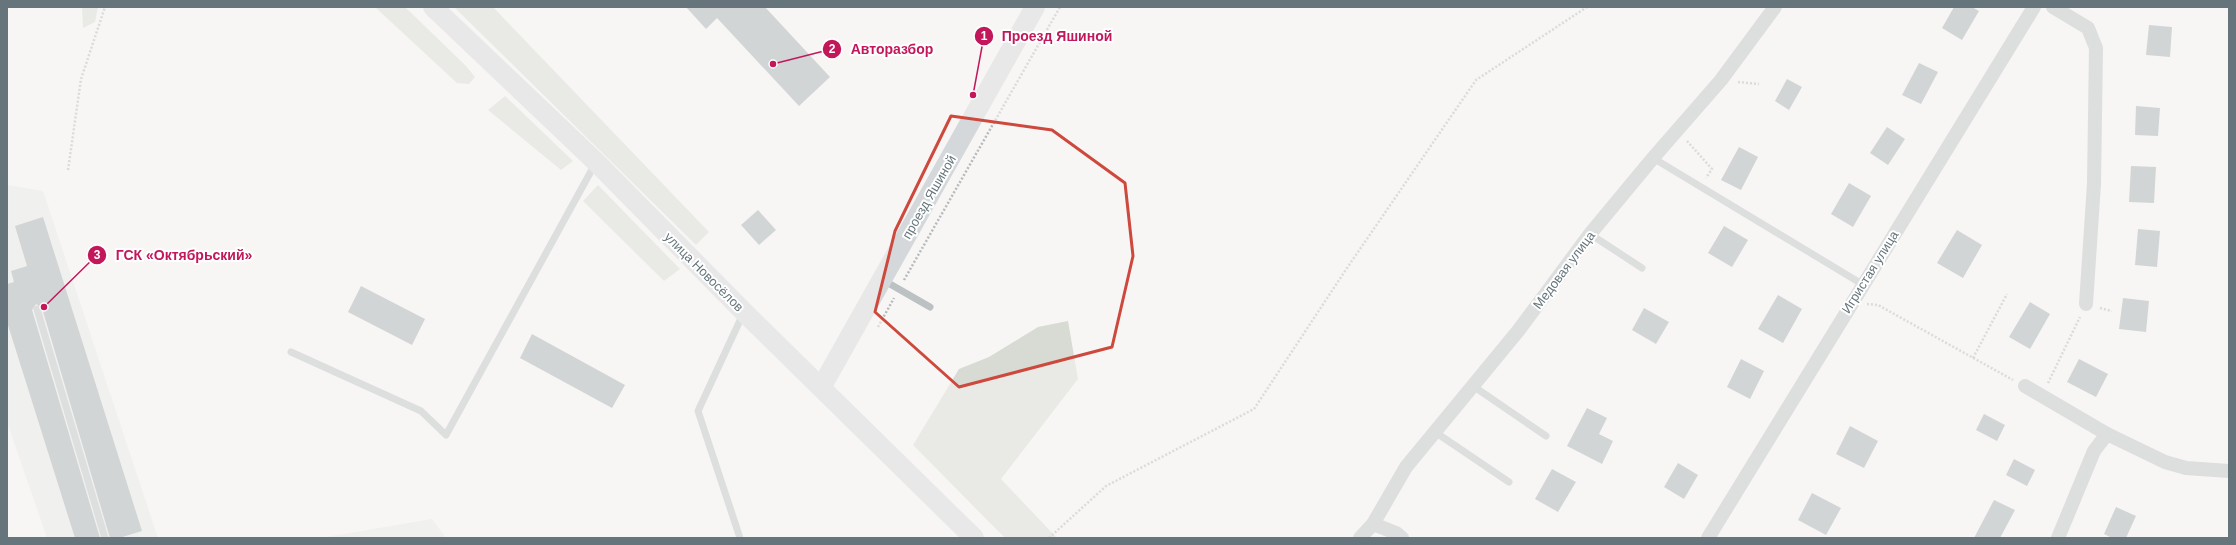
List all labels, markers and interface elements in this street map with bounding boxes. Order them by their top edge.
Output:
callout: Проезд Яшиной [974,23,1121,49]
text: Проезд Яшиной [1002,28,1112,44]
text: 1 [981,29,988,43]
callout: Авторазбор [822,36,941,62]
text: Авторазбор [851,41,933,57]
text: 2 [829,42,836,56]
street label: проезд Яшиной [899,153,959,241]
street label: Игристая улица [1839,227,1902,316]
street label: Медовая улица [1530,228,1598,312]
street label: улица Новосёлов [661,229,747,315]
callout: ГСК «Октябрьский» [87,242,260,268]
text: ГСК «Октябрьский» [116,247,253,263]
text: 3 [94,248,101,262]

